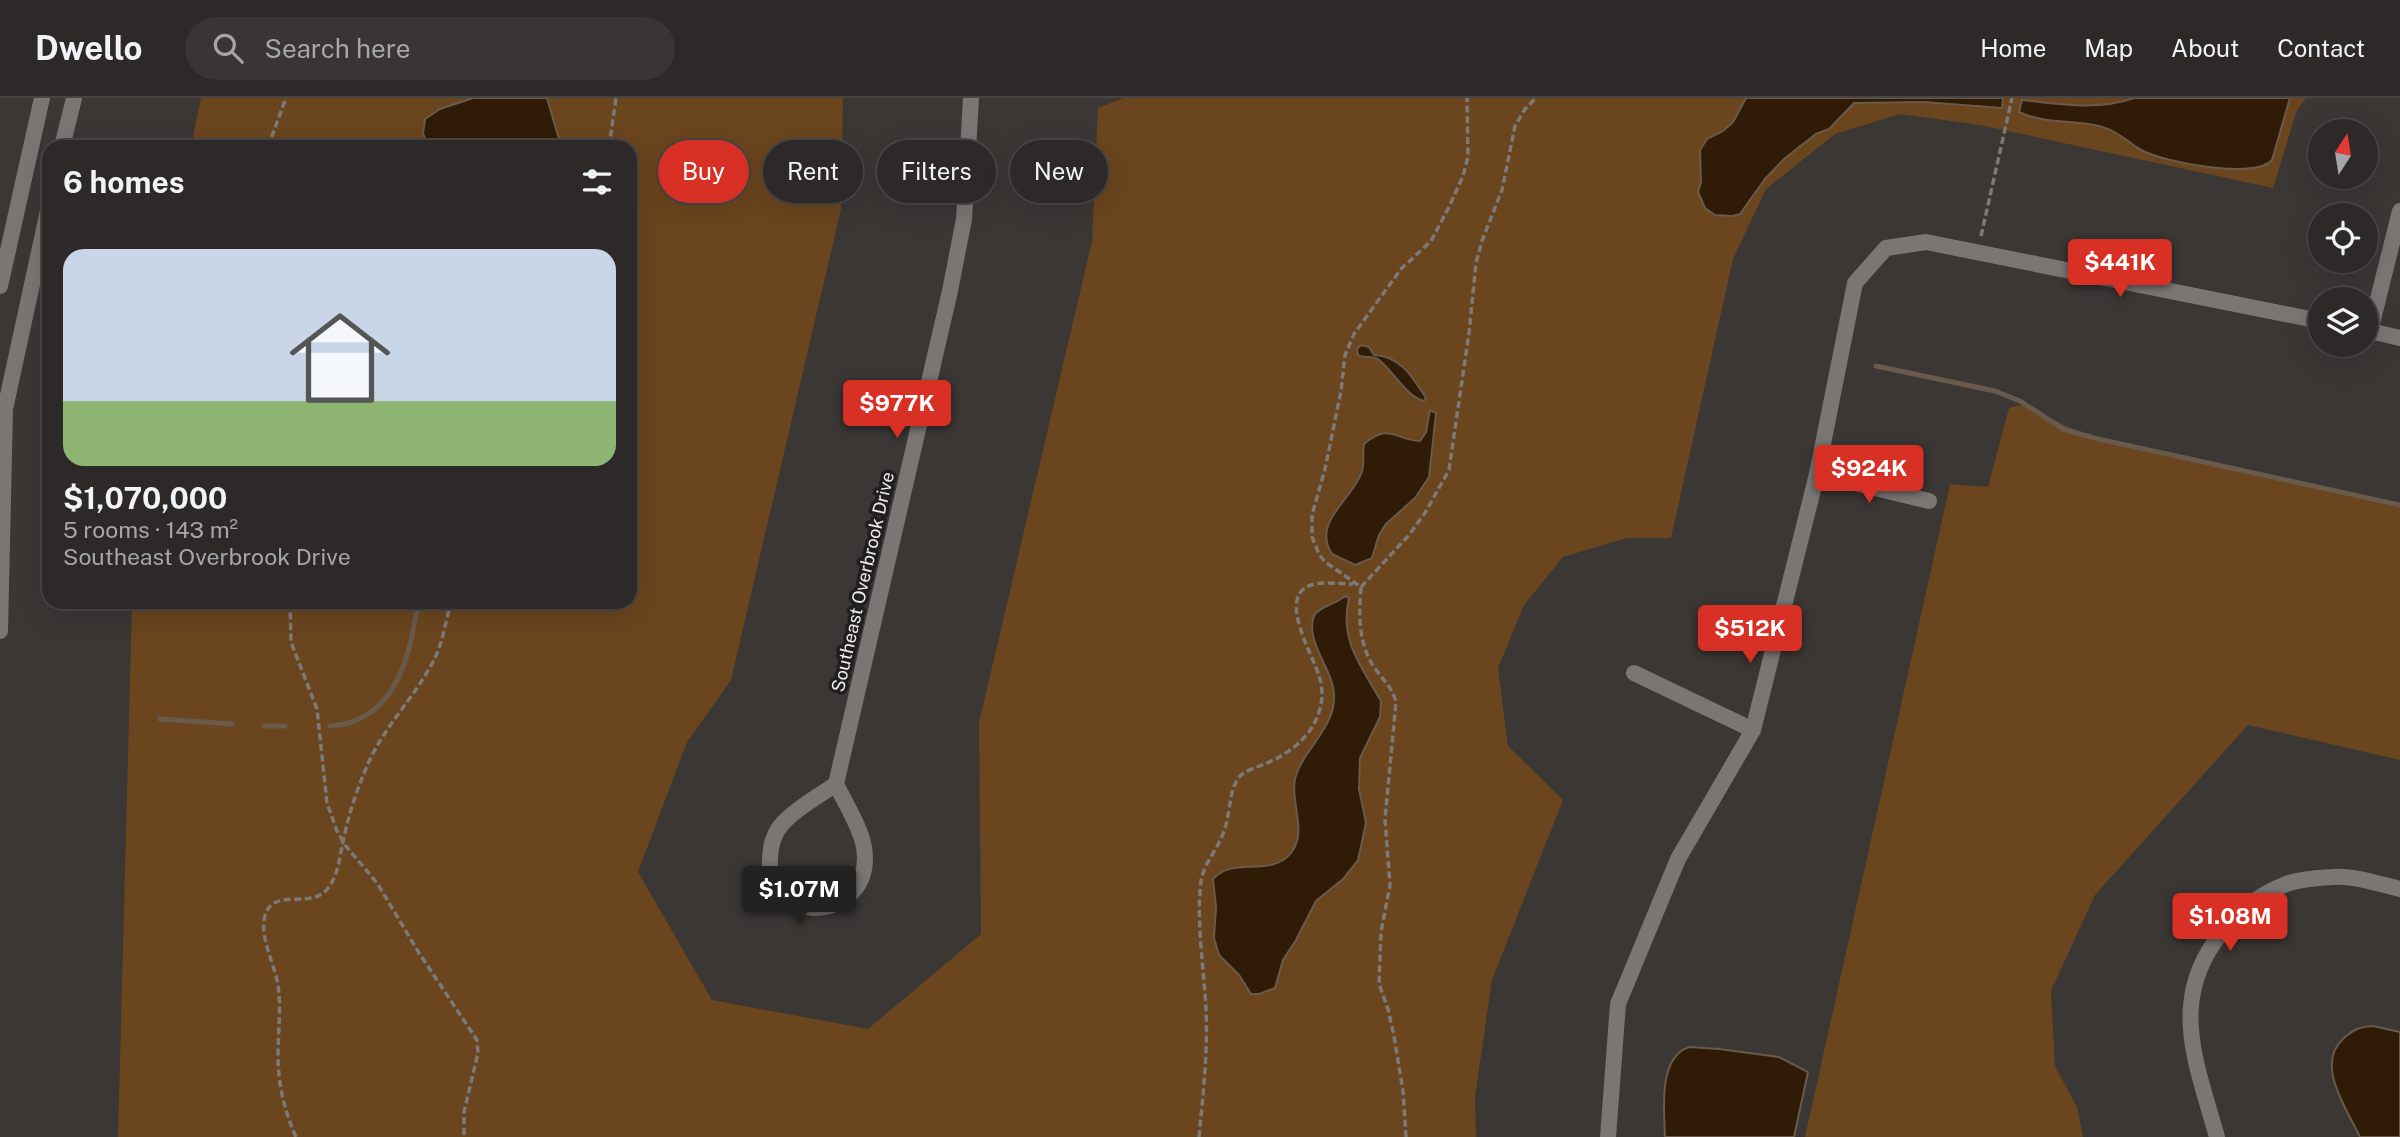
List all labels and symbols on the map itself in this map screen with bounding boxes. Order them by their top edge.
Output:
north arrow [2308,119,2378,189]
pin: $441K [2071,240,2169,299]
pin: $977K [848,380,946,440]
pin: $924K [1820,446,1918,505]
street label: Southeast Overbrook Drive [827,470,898,694]
pin: $512K [1701,606,1799,665]
pin: $1.07M [742,866,856,926]
pin: $1.08M [2173,894,2287,953]

